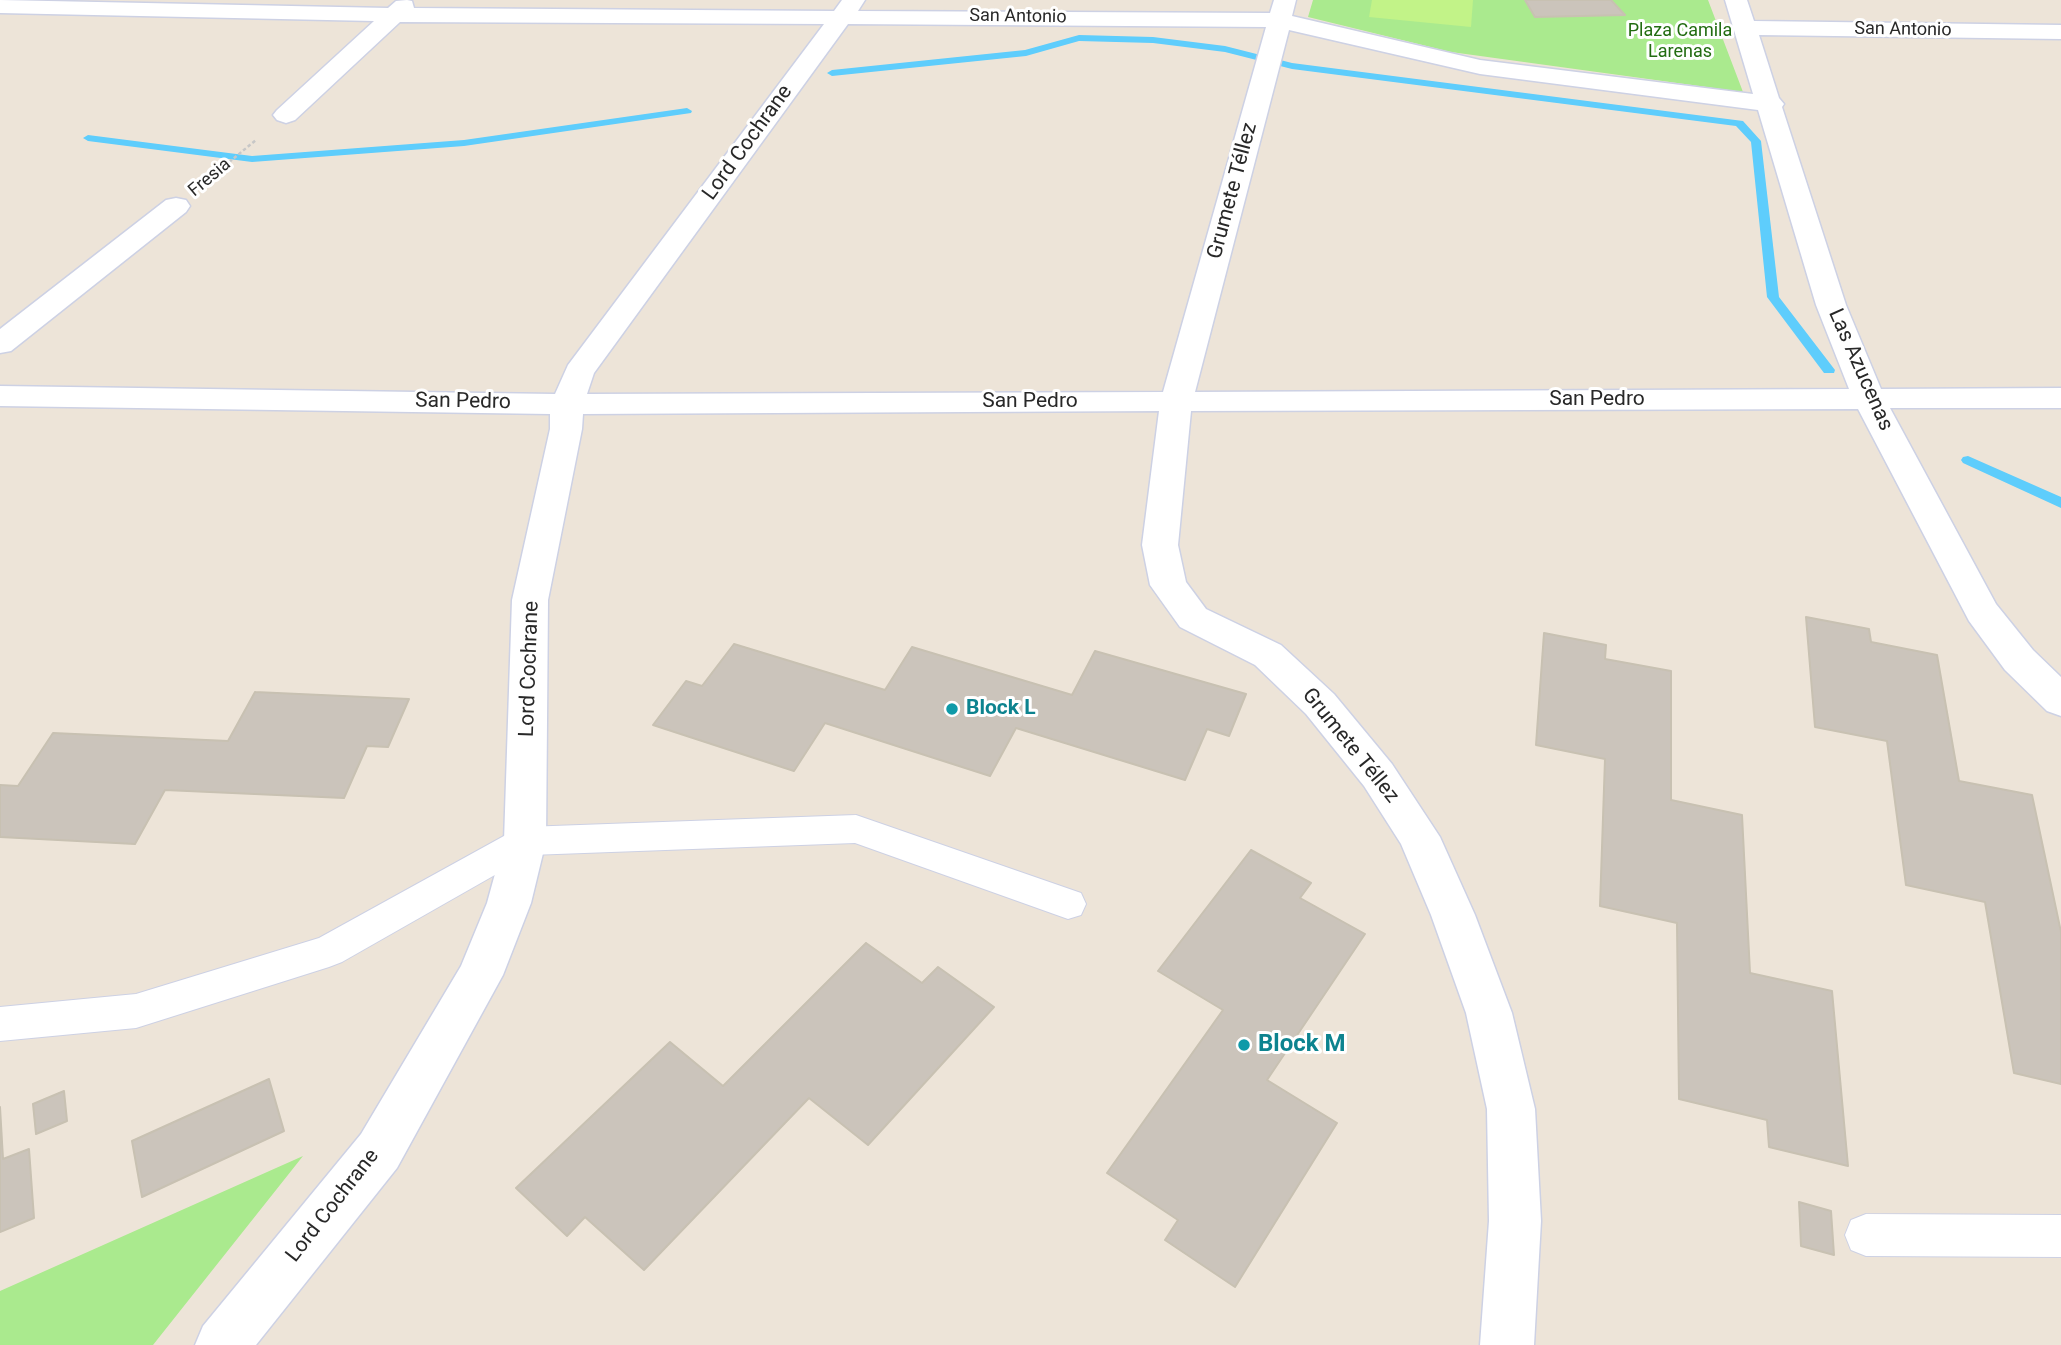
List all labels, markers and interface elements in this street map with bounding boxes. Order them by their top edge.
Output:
street label: San Antonio [969,5,1067,29]
street label: San Antonio [1854,18,1952,42]
park label: Plaza Camila Larenas [1628,20,1732,62]
street label: Lord Cochrane [698,80,798,206]
street label: Grumete Téllez [1203,120,1263,262]
street label: Fresia [184,154,236,202]
street label: Las Azucenas [1822,305,1898,435]
street label: San Pedro [1549,387,1645,413]
street label: San Pedro [415,389,511,415]
street label: San Pedro [982,389,1078,415]
street label: Lord Cochrane [515,600,545,738]
street label: Grumete Téllez [1296,684,1404,808]
place label: Block L [966,696,1036,722]
marker: Block L [944,701,960,717]
place label: Block M [1258,1031,1346,1059]
marker: Block M [1236,1037,1252,1053]
street label: Lord Cochrane [281,1145,385,1267]

